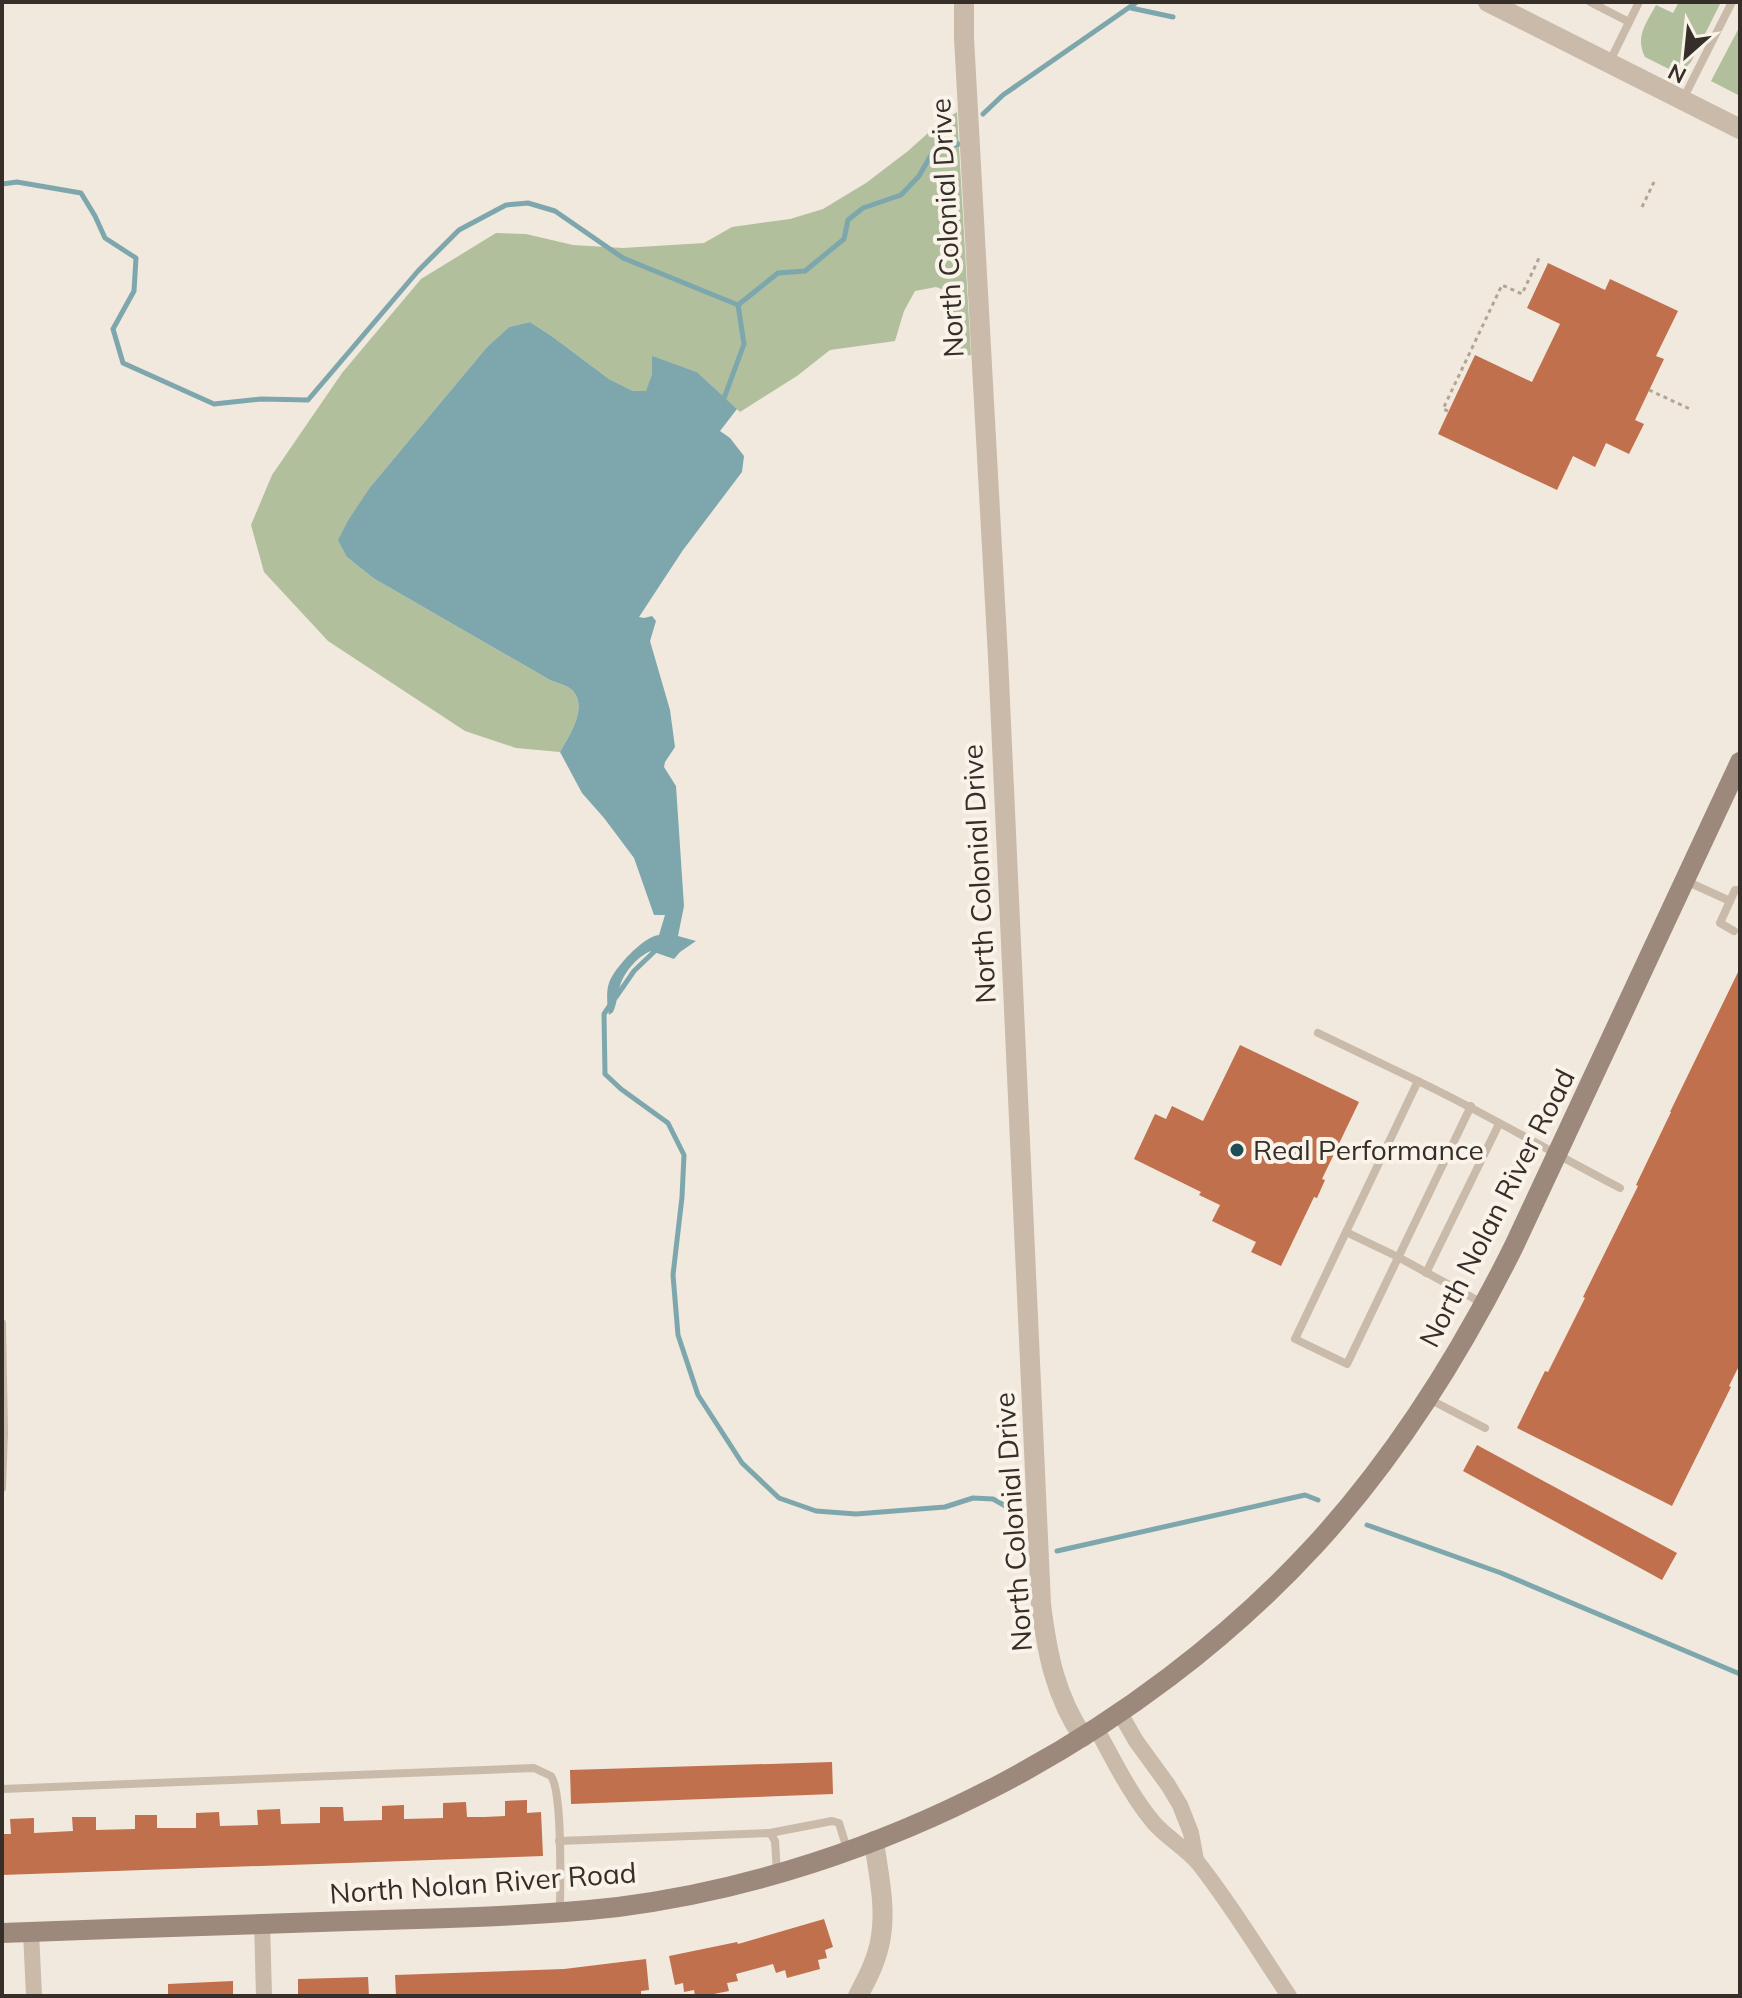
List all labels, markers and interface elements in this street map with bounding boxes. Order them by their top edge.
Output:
north arrow [1646,16,1726,96]
text: N [1663,58,1691,90]
street label: North Colonial Drive [922,97,971,359]
street label: North Colonial Drive [954,743,1003,1005]
street label: North Nolan River Road [1411,1063,1582,1353]
place label: Real Performance [1253,1132,1484,1167]
marker: Real Performance [1228,1141,1246,1159]
street label: North Colonial Drive [986,1391,1039,1653]
street label: North Nolan River Road [328,1854,638,1911]

